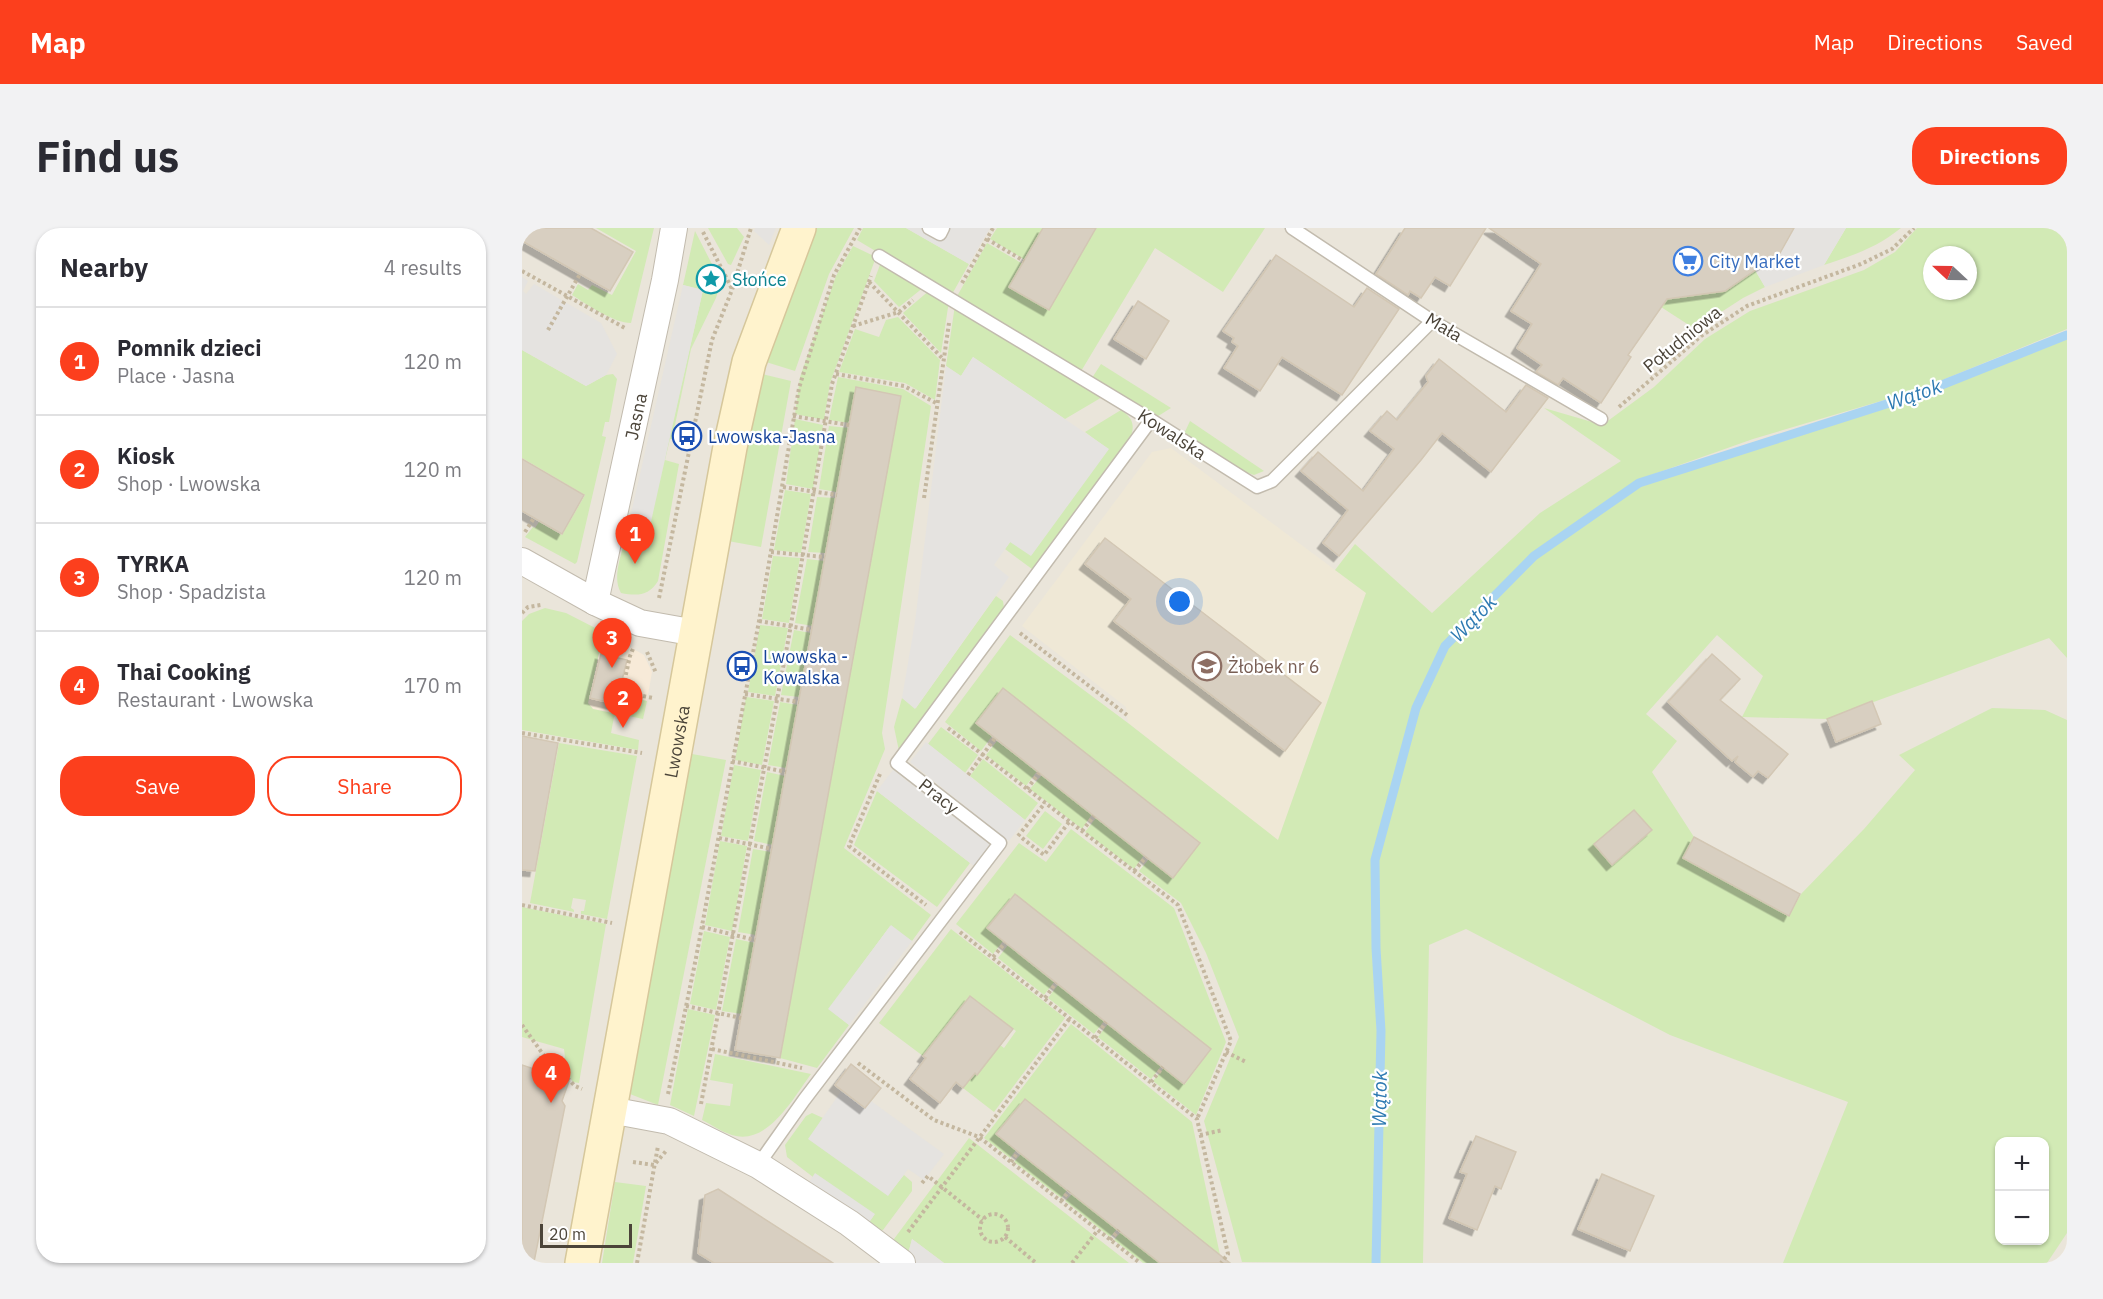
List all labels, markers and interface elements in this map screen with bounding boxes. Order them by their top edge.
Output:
text: Map [30,24,86,61]
text: Map [1814,28,1854,56]
text: Directions [1887,28,1983,56]
text: Saved [2016,28,2073,56]
button: Directions [1912,127,2067,185]
text: Find us [36,129,179,184]
supermarket icon: City Market [1672,245,1704,277]
north arrow [1923,246,1977,300]
text: Nearby [60,250,148,284]
place label: City Market [1709,250,1800,273]
text: 4 results [384,254,462,281]
place icon: Słońce [695,263,727,295]
place label: Słońce [732,268,787,291]
street label: Południowa [1638,300,1726,378]
street label: Mała [1421,307,1467,347]
text: Pomnik dzieci [117,333,261,362]
text: 1 [74,348,86,375]
text: 120 m [404,348,462,375]
text: Place · Jasna [117,362,235,389]
water label: Wątok [1883,372,1946,416]
street label: Jasna [619,390,652,442]
street label: Kowalska [1133,403,1211,465]
bus stop icon: Lwowska-Jasna [671,420,703,452]
place label: Lwowska-Jasna [708,425,836,448]
text: Kiosk [117,441,175,470]
text: 2 [74,456,86,483]
text: 120 m [404,456,462,483]
text: Shop · Lwowska [117,470,261,497]
pin: 1 [616,514,654,564]
text: TYRKA [117,549,189,578]
text: 3 [74,564,86,591]
text: 120 m [404,564,462,591]
text: Shop · Spadzista [117,578,266,605]
your location [1165,587,1194,616]
water label: Wątok [1444,588,1503,648]
pin: 3 [592,618,632,668]
place label: Lwowska - Kowalska [763,645,848,689]
bus stop icon: Lwowska - Kowalska [726,650,758,682]
school or university icon: Żłobek nr 6 [1191,650,1223,682]
place label: Żłobek nr 6 [1228,655,1319,678]
text: Thai Cooking [117,657,250,686]
text: 4 [74,672,86,699]
text: 170 m [404,672,462,699]
pin: 2 [604,678,642,728]
text: Restaurant · Lwowska [117,686,313,713]
street label: Lwowska [659,703,695,780]
button: Save [60,756,255,816]
button: Share [267,756,462,816]
street label: Pracy [914,773,964,819]
pin: 4 [531,1054,570,1103]
water label: Wątok [1365,1070,1393,1127]
map controls [1995,1137,2049,1245]
button: + [1995,1137,2049,1191]
button: − [1995,1191,2049,1245]
scale bar [540,1221,632,1248]
text: 20 m [549,1224,586,1244]

